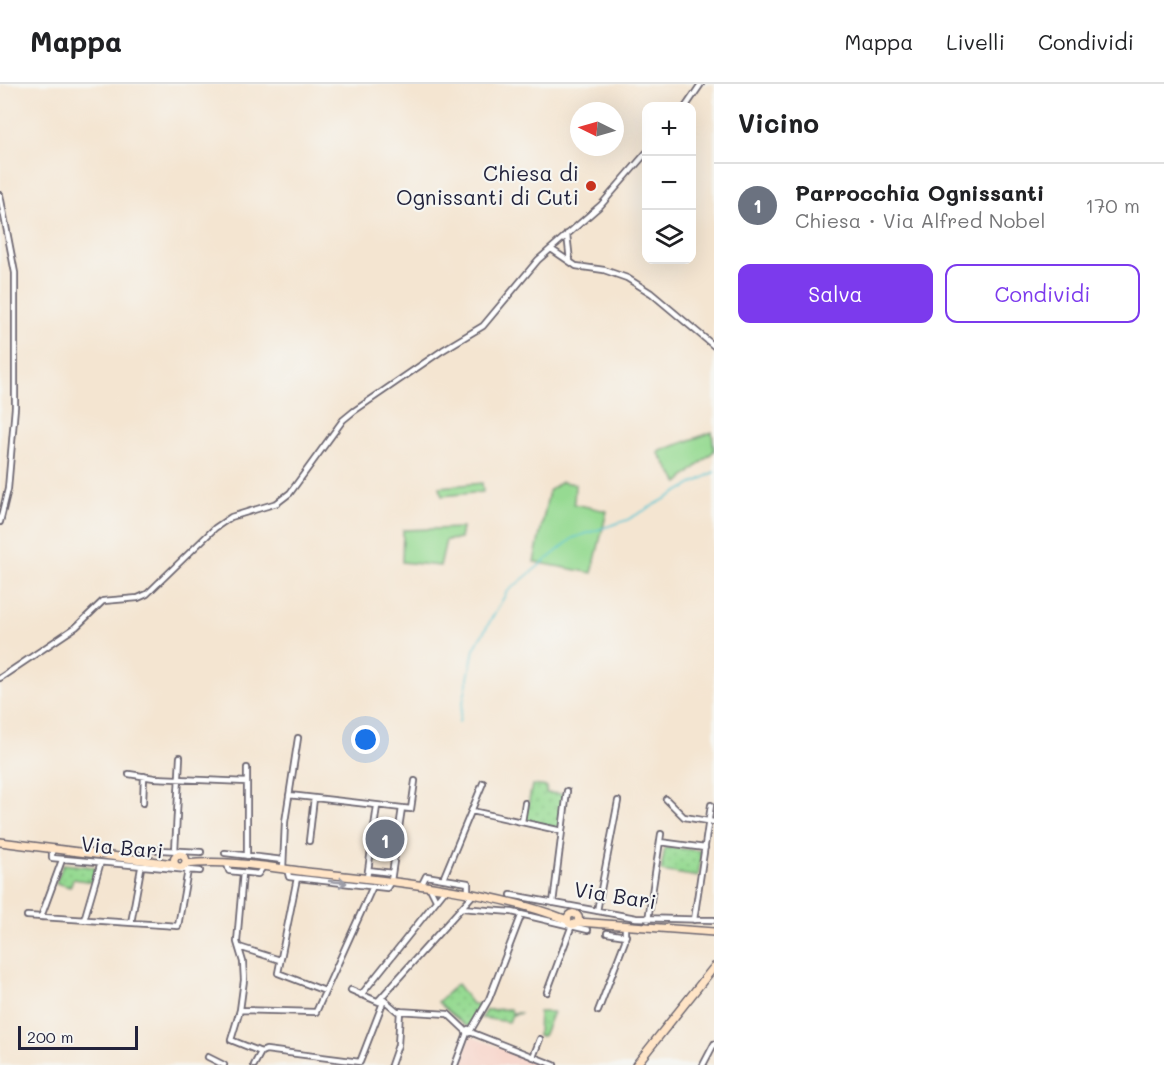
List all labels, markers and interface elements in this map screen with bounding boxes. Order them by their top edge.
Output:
text: Mappa [30,23,122,59]
text: Mappa [845,28,913,55]
text: Livelli [946,28,1005,55]
text: Condividi [1038,28,1134,55]
north arrow [570,102,624,156]
map controls [642,102,696,264]
button: + [642,102,696,156]
text: Vicino [738,106,819,140]
button: − [642,156,696,210]
place label: Chiesa di Ognissanti di Cuti [396,159,579,210]
text: Parrocchia Ognissanti [795,178,1044,207]
marker: Chiesa di Ognissanti di Cuti [584,179,598,193]
text: 1 [753,192,762,218]
text: 170 m [1085,192,1140,218]
text: Chiesa · Via Alfred Nobel [795,207,1046,233]
button: layers [642,210,696,264]
button: Salva [738,264,933,323]
button: Condividi [945,264,1140,323]
your location [351,725,380,754]
pin: 1 [366,816,404,861]
street label: Via Bari [80,829,165,864]
street label: Via Bari [572,875,658,914]
one-way arrow [327,877,347,888]
scale bar [18,1023,138,1050]
text: 200 m [27,1026,74,1047]

